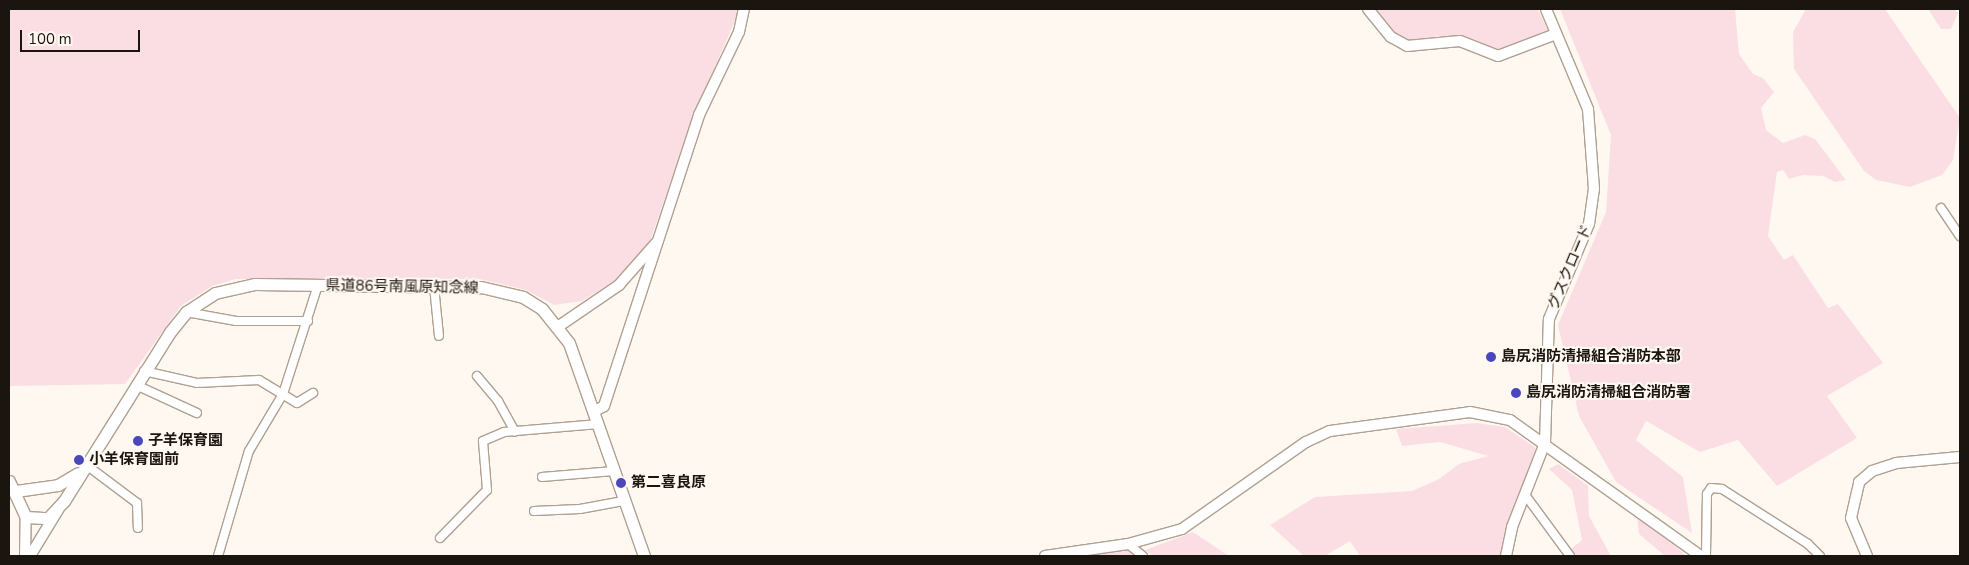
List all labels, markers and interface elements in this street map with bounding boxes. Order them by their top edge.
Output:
scale bar [22,20,142,52]
text: 100 m [28,29,72,49]
street label: グスクロード [1544,222,1596,312]
street label: 県道86号南風原知念線 [325,277,479,297]
place label: 島尻消防清掃組合消防本部 [1501,348,1681,366]
marker: 島尻消防清掃組合消防本部 [1485,351,1497,363]
place label: 島尻消防清掃組合消防署 [1526,384,1691,402]
marker: 島尻消防清掃組合消防署 [1510,387,1522,399]
place label: 子羊保育園 [148,432,223,450]
marker: 子羊保育園 [132,435,144,447]
place label: 小羊保育園前 [89,451,179,469]
marker: 小羊保育園前 [73,454,85,466]
place label: 第二喜良原 [631,474,706,492]
marker: 第二喜良原 [615,477,627,489]

